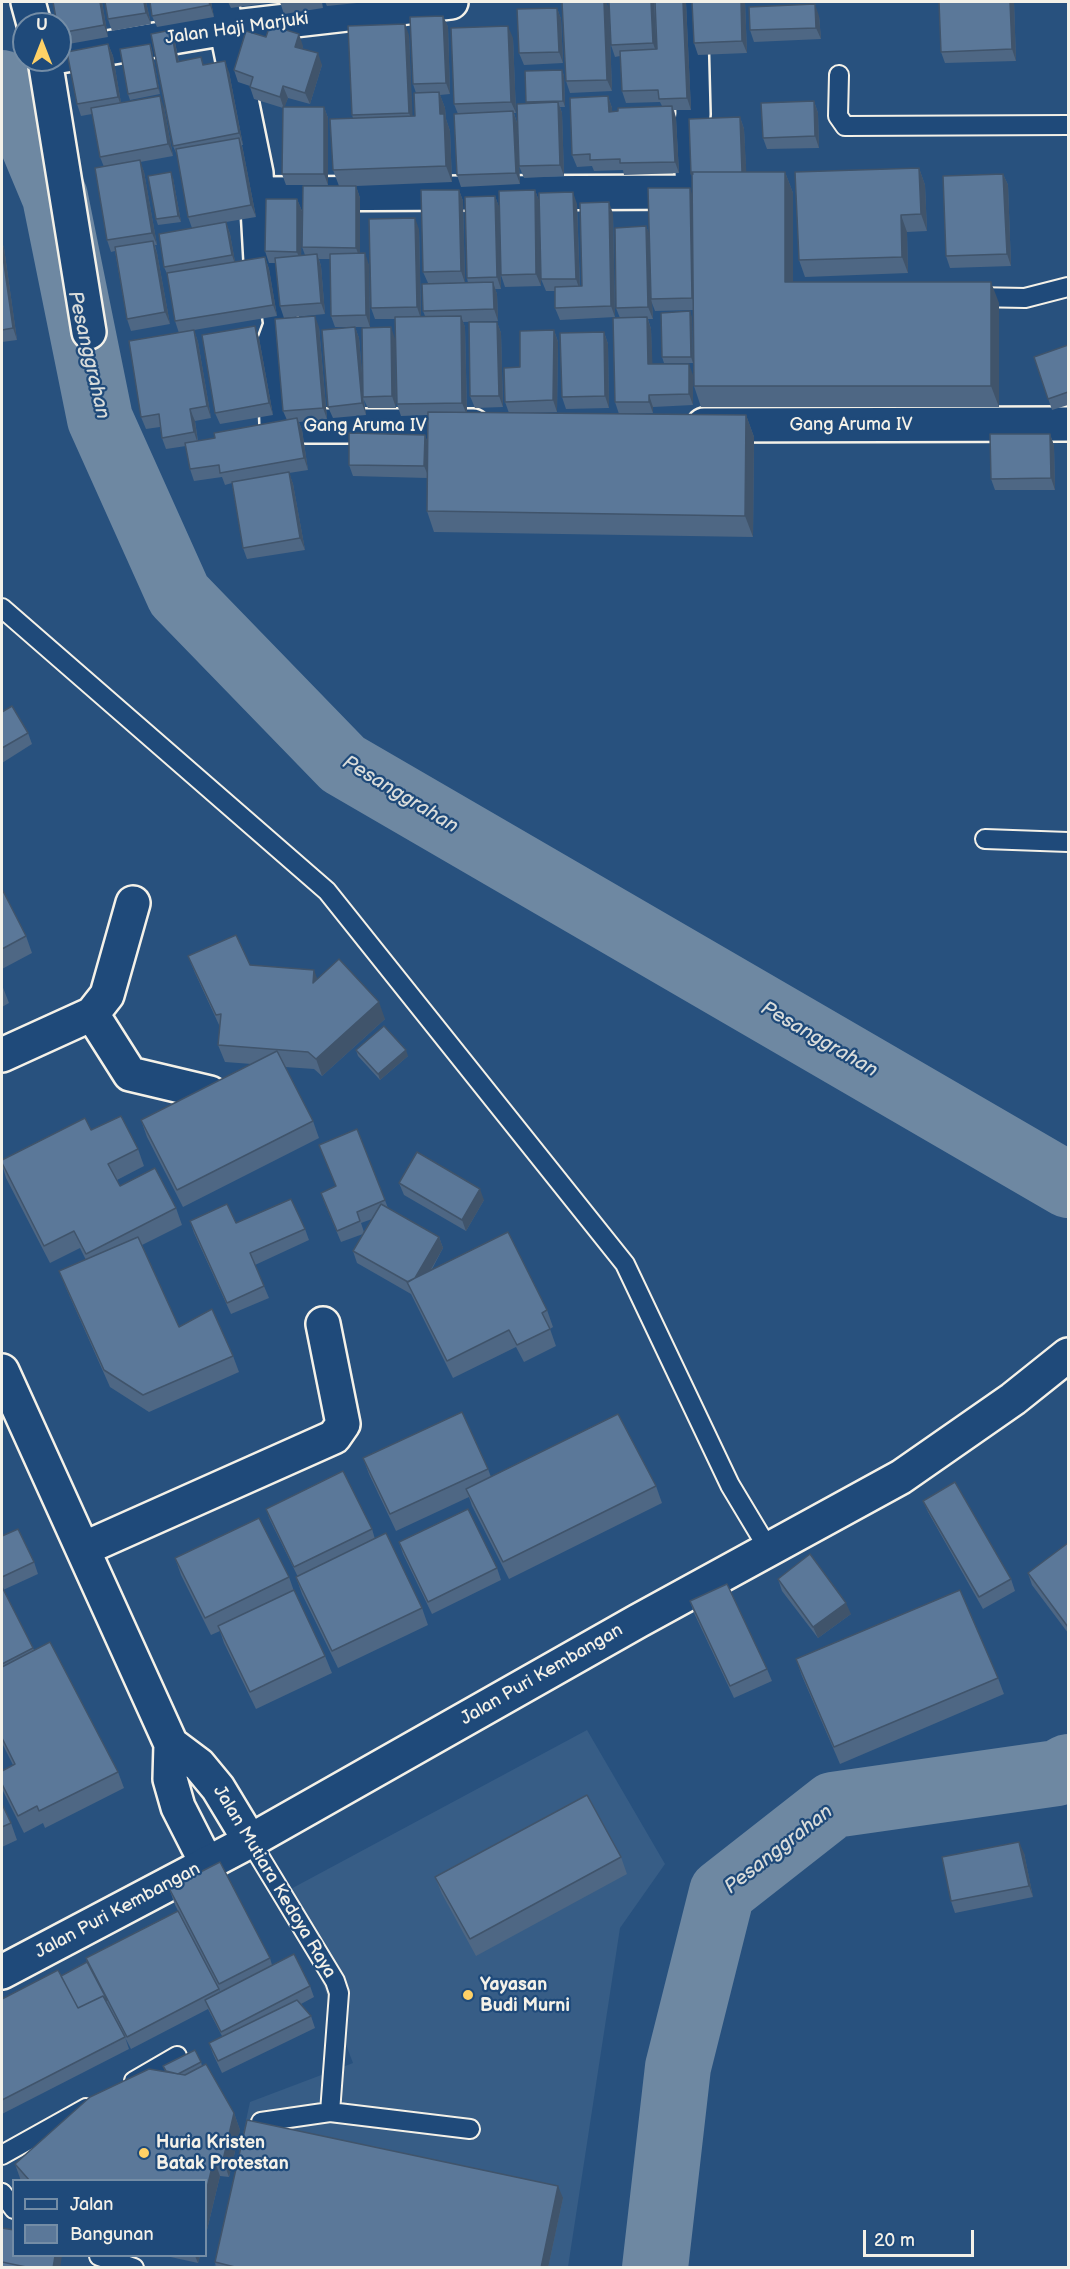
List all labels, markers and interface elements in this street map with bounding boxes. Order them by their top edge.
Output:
street label: Jalan Haji Marjuki [164,8,310,50]
north arrow [12,12,72,72]
text: U [36,16,48,35]
water label: Pesanggrahan [62,289,114,421]
street label: Gang Aruma IV [789,414,913,436]
street label: Gang Aruma IV [303,415,427,437]
water label: Pesanggrahan [338,751,462,839]
water label: Pesanggrahan [756,997,882,1083]
street label: Jalan Puri Kembangan [457,1620,627,1730]
street label: Jalan Mutiara Kedoya Raya [208,1782,340,1982]
water label: Pesanggrahan [720,1800,838,1900]
street label: Jalan Puri Kembangan [32,1858,204,1964]
place label: Yayasan Budi Murni [480,1974,570,2016]
marker: Yayasan Budi Murni [461,1988,475,2002]
place label: Huria Kristen Batak Protestan [156,2132,289,2174]
marker: Huria Kristen Batak Protestan [137,2146,151,2160]
legend [12,2179,207,2257]
text: Jalan [70,2194,113,2215]
scale bar [866,2218,977,2256]
text: Bangunan [70,2224,154,2245]
text: 20 m [874,2230,915,2251]

